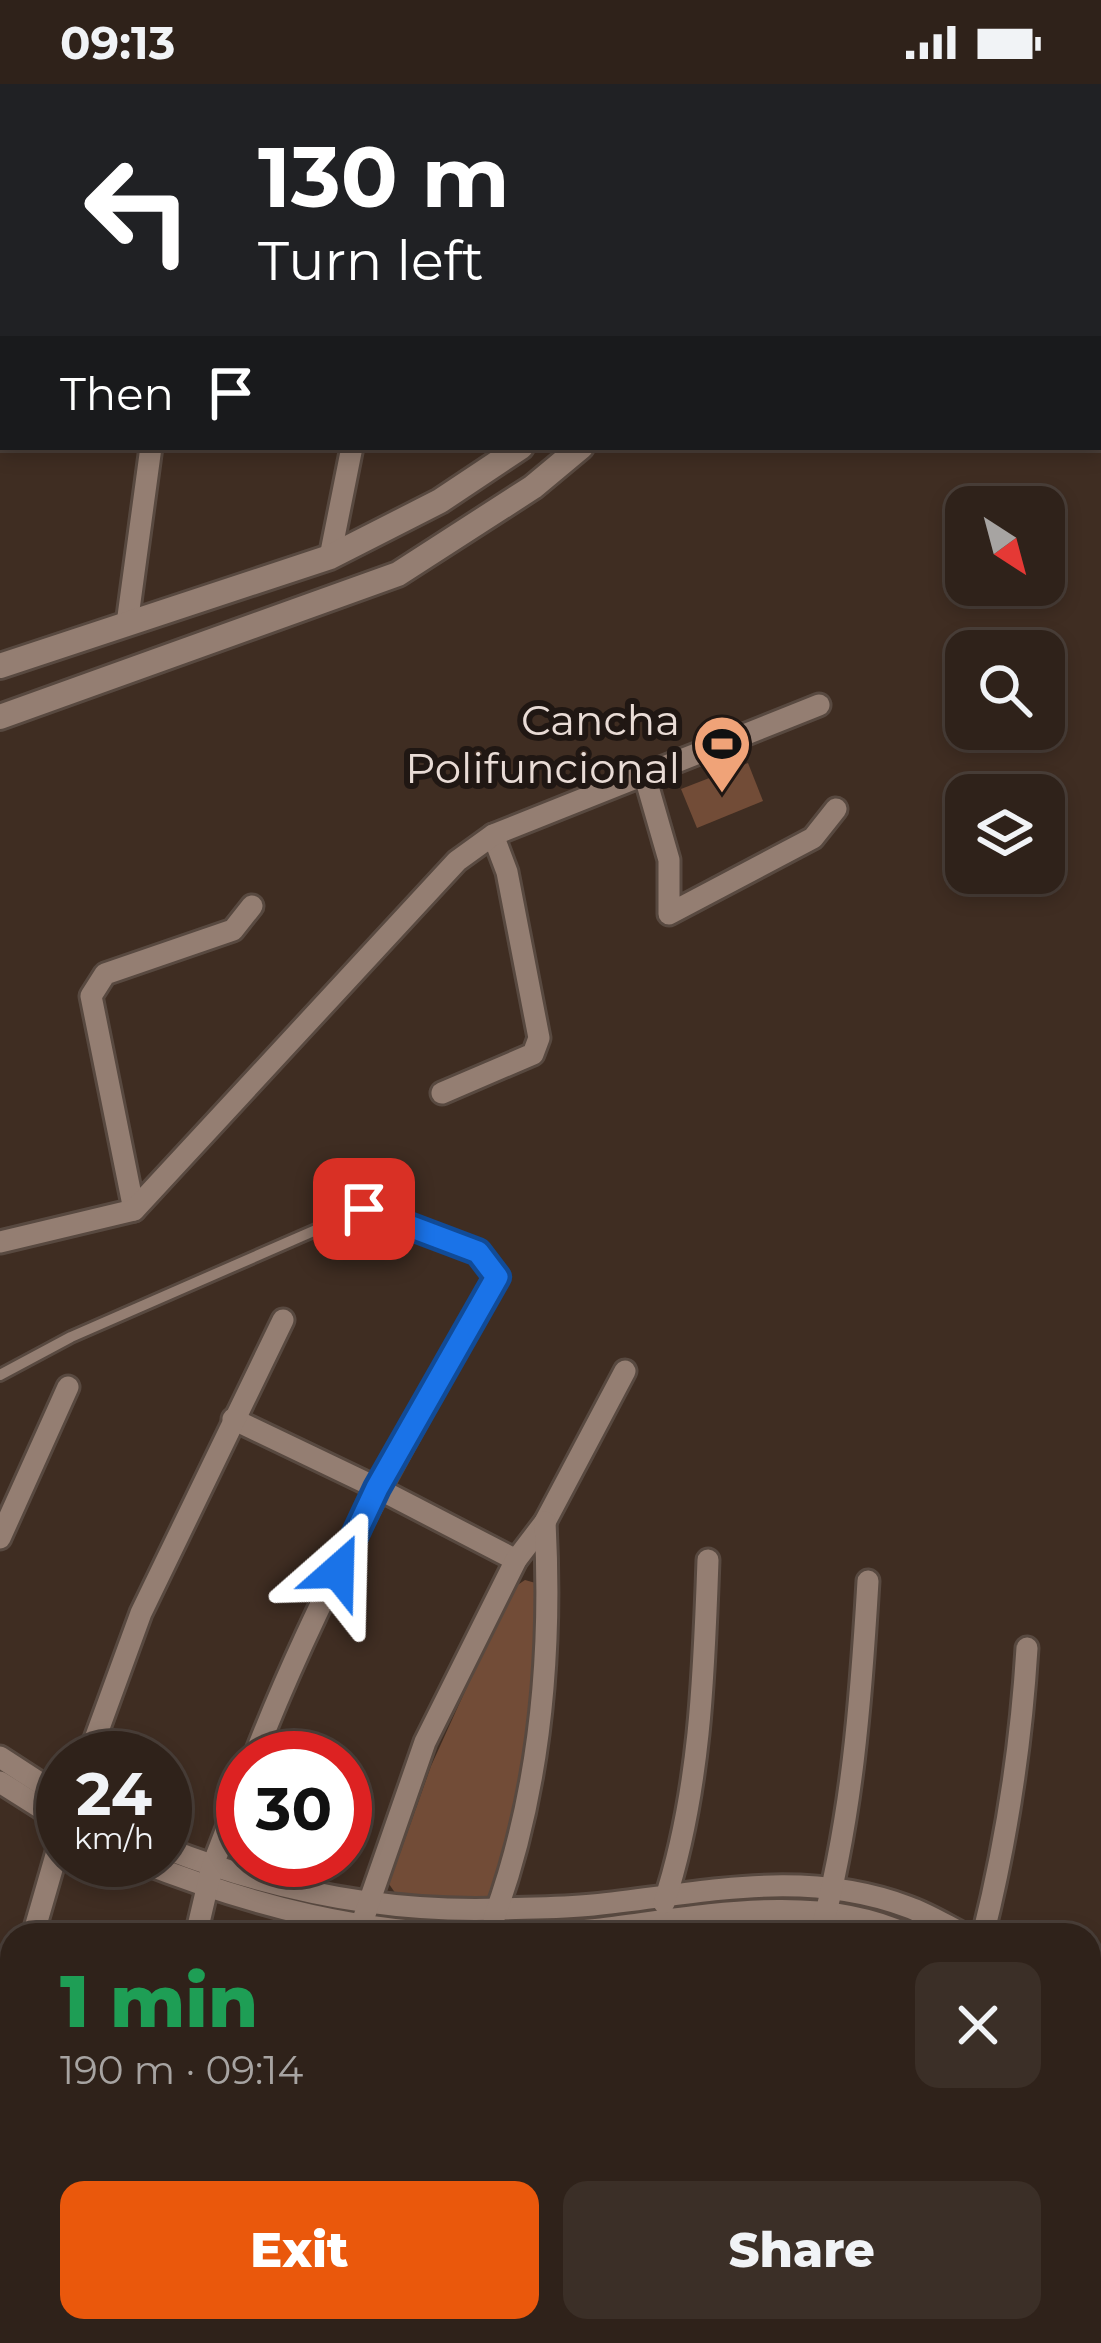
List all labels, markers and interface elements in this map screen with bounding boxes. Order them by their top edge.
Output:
text: 09:13 [60,15,175,70]
text: 130 m [258,126,510,228]
icon: left [60,132,216,288]
text: Turn left [258,228,484,294]
icon: arrive [198,360,264,426]
text: Then [60,366,174,421]
north arrow [945,486,1065,606]
map controls [945,486,1065,894]
button: search [945,630,1065,750]
place label: Cancha Polifuncional [405,694,680,794]
sports icon: Cancha Polifuncional [691,713,753,795]
button: layers [945,774,1065,894]
pin [313,1158,415,1260]
icon: arrive [331,1176,397,1242]
position arrow [275,1508,401,1634]
speed limit sign: 30 [216,1731,372,1887]
text: 24 [76,1757,152,1830]
text: km/h [74,1820,154,1857]
text: 1 min [60,1957,258,2045]
button: close [915,1962,1041,2088]
text: 190 m · 09:14 [60,2046,303,2094]
button: Exit [60,2181,539,2319]
button: Share [563,2181,1041,2319]

